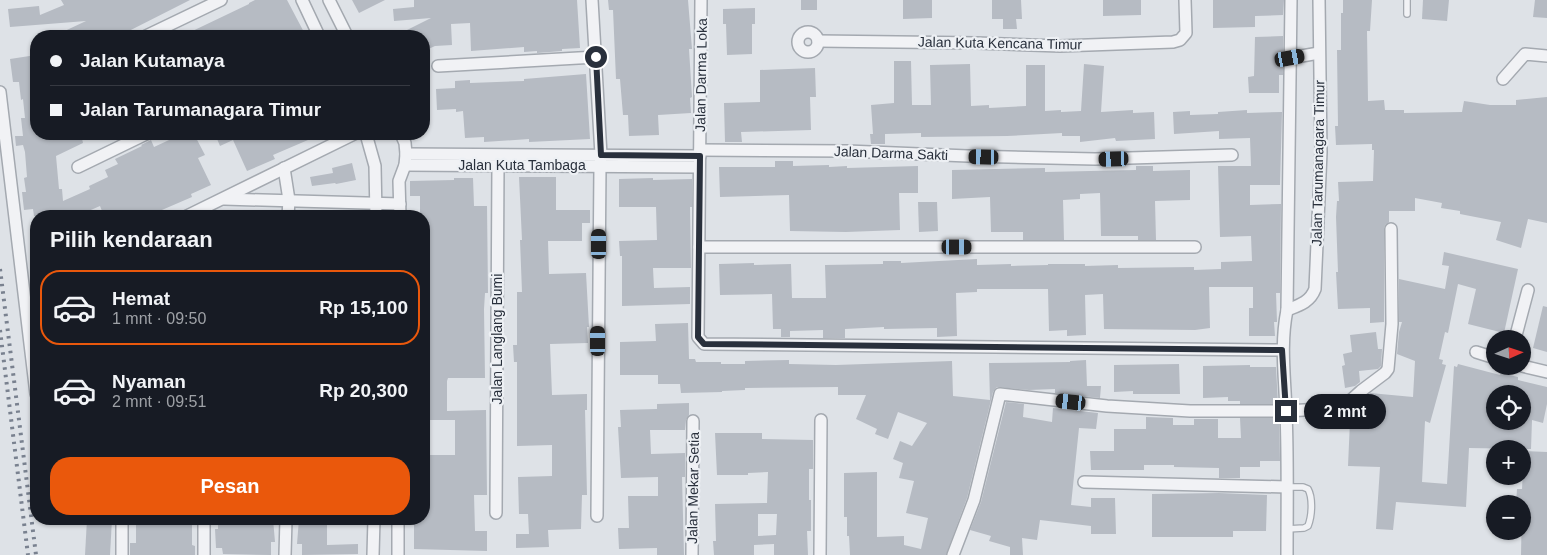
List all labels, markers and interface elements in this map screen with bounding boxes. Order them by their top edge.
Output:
street label: Jalan Darma Loka [692,18,710,132]
street label: Jalan Kuta Kencana Timur [918,34,1083,52]
route start [585,46,607,68]
car [1273,48,1306,68]
text: Jalan Kutamaya [80,50,225,71]
street label: Jalan Tarumanagara Timur [1309,79,1327,246]
text: Jalan Tarumanagara Timur [80,99,321,120]
street label: Jalan Darma Sakti [834,143,948,163]
car [968,149,999,165]
car [1098,151,1129,167]
street label: Jalan Kuta Tambaga [458,157,586,173]
text: Pilih kendaraan [50,227,213,252]
car [591,229,606,259]
car [942,240,972,255]
street label: Jalan Langlang Bumi [489,274,505,404]
icon: car [52,285,97,330]
text: Hemat [112,288,170,309]
text: Rp 15,100 [319,297,408,318]
text: 1 mnt · 09:50 [112,310,206,327]
car [590,326,605,356]
north arrow [1486,330,1531,375]
map controls [1486,330,1531,540]
icon: car [52,368,97,413]
text: Nyaman [112,371,186,392]
text: Rp 20,300 [319,380,408,401]
button: locate [1486,385,1531,430]
text: 2 mnt · 09:51 [112,393,206,410]
car [1055,393,1086,411]
callout: 2 mnt [1304,394,1386,428]
route end [1275,400,1297,422]
text: 2 mnt [1324,403,1366,420]
street label: Jalan Mekar Setia [684,432,702,544]
button: + [1486,440,1531,485]
button: Pesan [50,457,410,515]
button: − [1486,495,1531,540]

